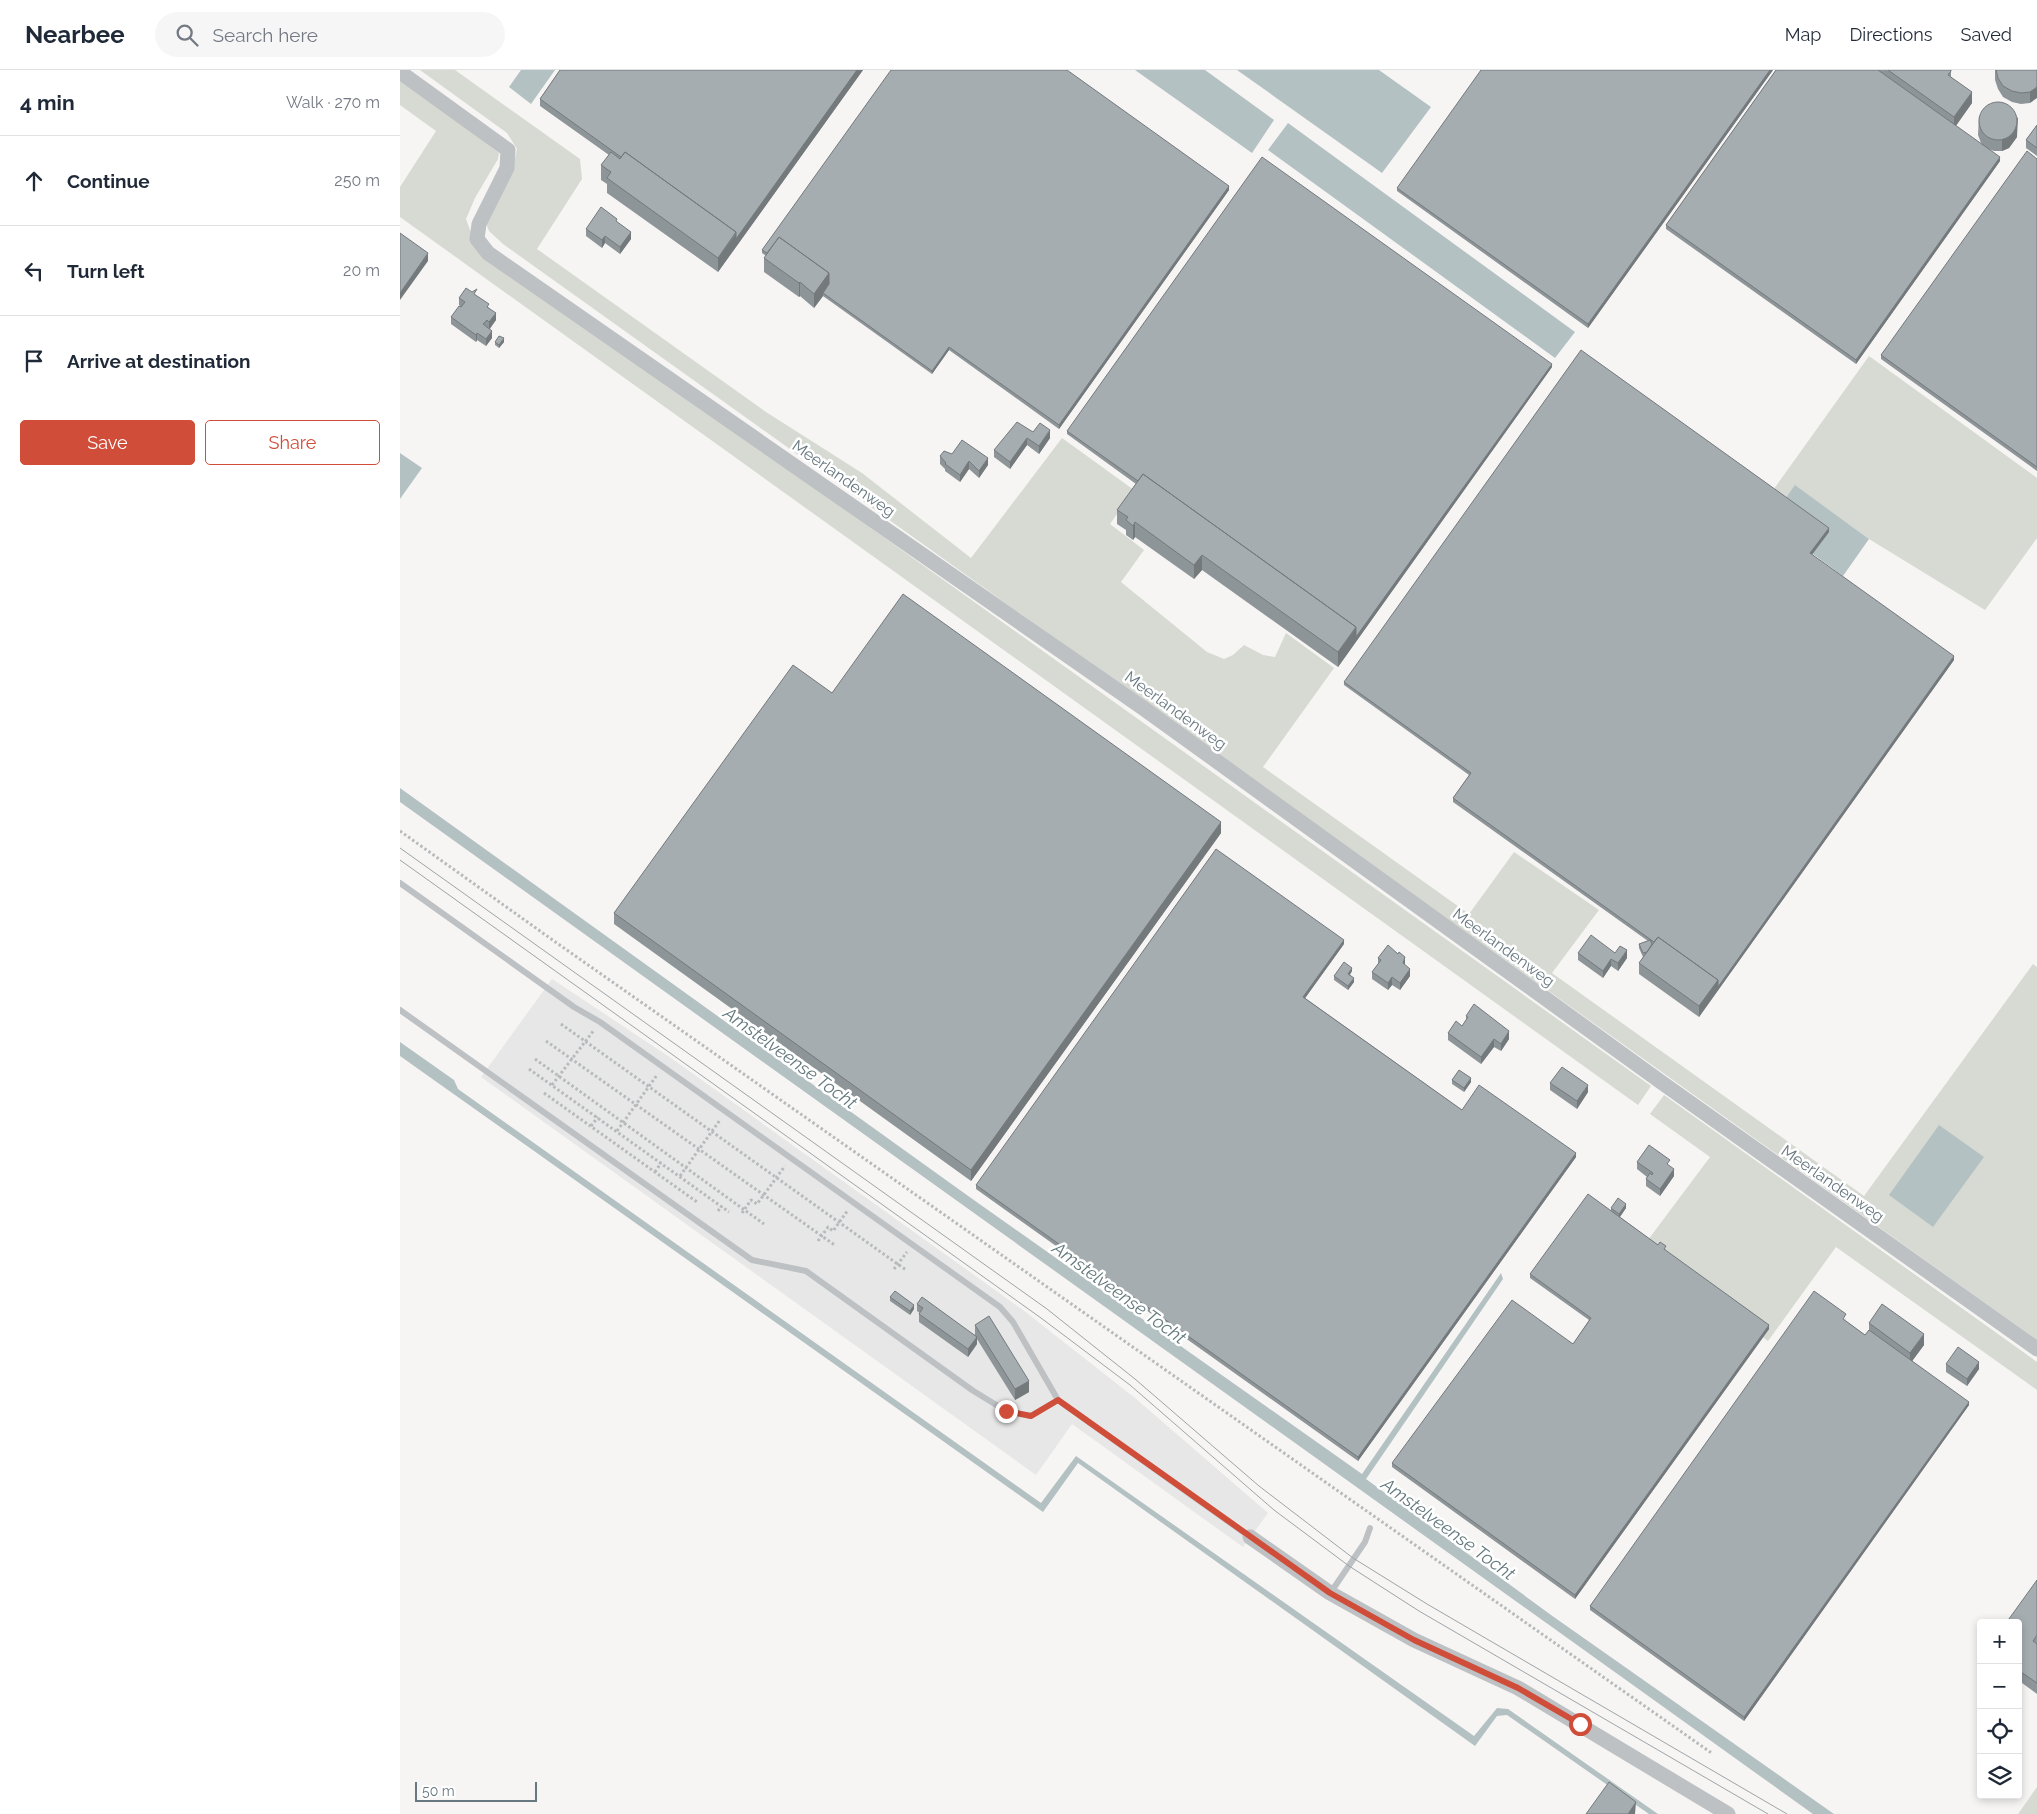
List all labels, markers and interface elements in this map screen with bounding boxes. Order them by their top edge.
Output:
search box [155,12,505,57]
text: Nearbee [25,20,125,49]
icon: search [173,21,201,49]
text: Search here [213,24,318,46]
text: Map [1785,24,1821,45]
text: Directions [1849,24,1933,45]
text: Saved [1961,24,2012,45]
text: 4 min [20,90,75,115]
text: Walk · 270 m [286,93,380,112]
icon: ahead [20,167,48,195]
text: Continue [67,170,150,192]
text: 250 m [334,171,380,190]
icon: left [20,257,48,285]
text: Turn left [67,260,144,282]
text: 20 m [343,261,380,280]
icon: arrive [20,347,48,375]
text: Arrive at destination [67,350,251,372]
button: Save [20,420,195,465]
button: Share [205,420,380,465]
street label: Meerlandenweg [789,436,899,521]
street label: Meerlandenweg [1121,667,1230,754]
street label: Meerlandenweg [1449,904,1558,991]
water label: Amstelveense Tocht [719,1002,861,1113]
street label: Meerlandenweg [1778,1141,1888,1226]
water label: Amstelveense Tocht [1048,1237,1190,1348]
route end [995,1400,1018,1423]
water label: Amstelveense Tocht [1377,1473,1519,1584]
map controls [1977,1619,2022,1799]
button: + [1977,1619,2022,1664]
button: − [1977,1664,2022,1709]
button: locate [1977,1709,2022,1754]
route start [1569,1713,1592,1736]
button: layers [1977,1754,2022,1799]
scale bar [415,1779,538,1802]
text: 50 m [422,1783,455,1799]

